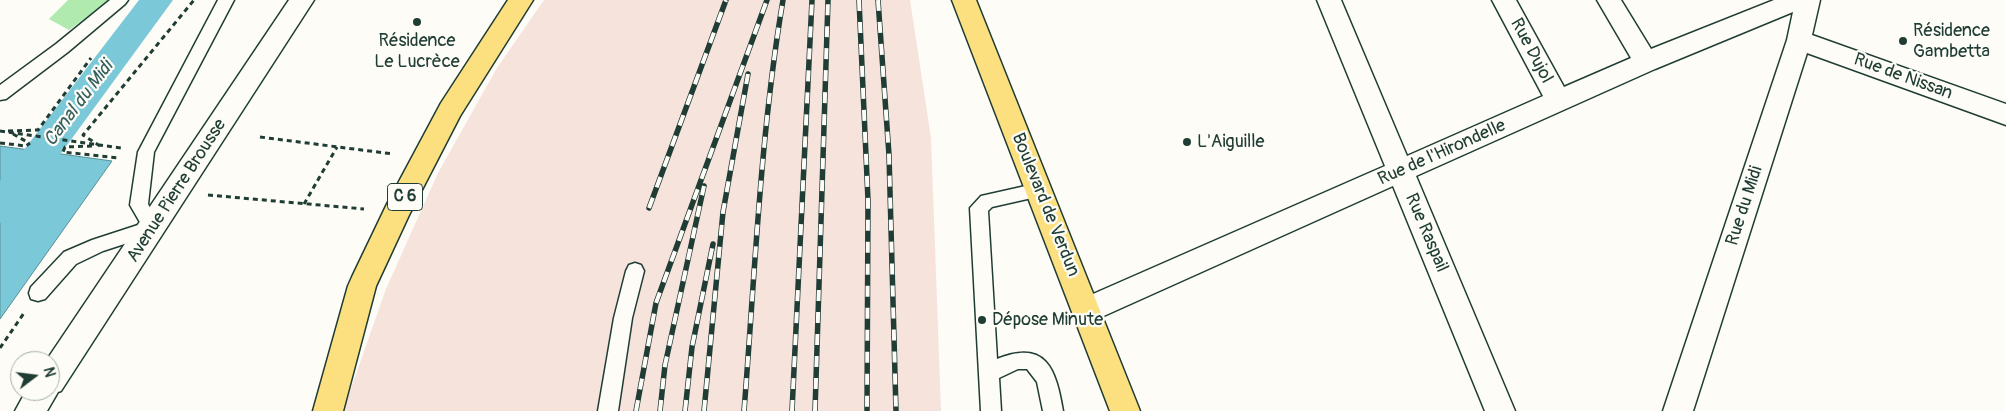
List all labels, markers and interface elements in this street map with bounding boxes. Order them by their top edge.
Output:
street label: Rue Dujol [1505,15,1557,87]
marker: Résidence Le Lucrèce [411,16,423,28]
place label: Résidence Gambetta [1913,20,1990,62]
place label: Résidence Le Lucrèce [374,30,460,72]
marker: Résidence Gambetta [1897,35,1909,47]
street label: Rue de Nissan [1851,49,1955,105]
water label: Canal du Midi [40,57,118,151]
street label: Avenue Pierre Brousse [123,115,231,267]
street label: Rue de l'Hirondelle [1375,115,1509,191]
street label: Boulevard de Verdun [1006,130,1084,280]
place label: L'Aiguille [1197,131,1264,153]
marker: L'Aiguille [1181,136,1193,148]
street label: Rue du Midi [1722,164,1768,248]
road number: C 6 [388,183,422,210]
street label: Rue Raspail [1400,190,1452,276]
place label: Dépose Minute [992,309,1103,331]
marker: Dépose Minute [976,314,988,326]
north arrow [10,351,60,401]
text: N [40,365,58,379]

